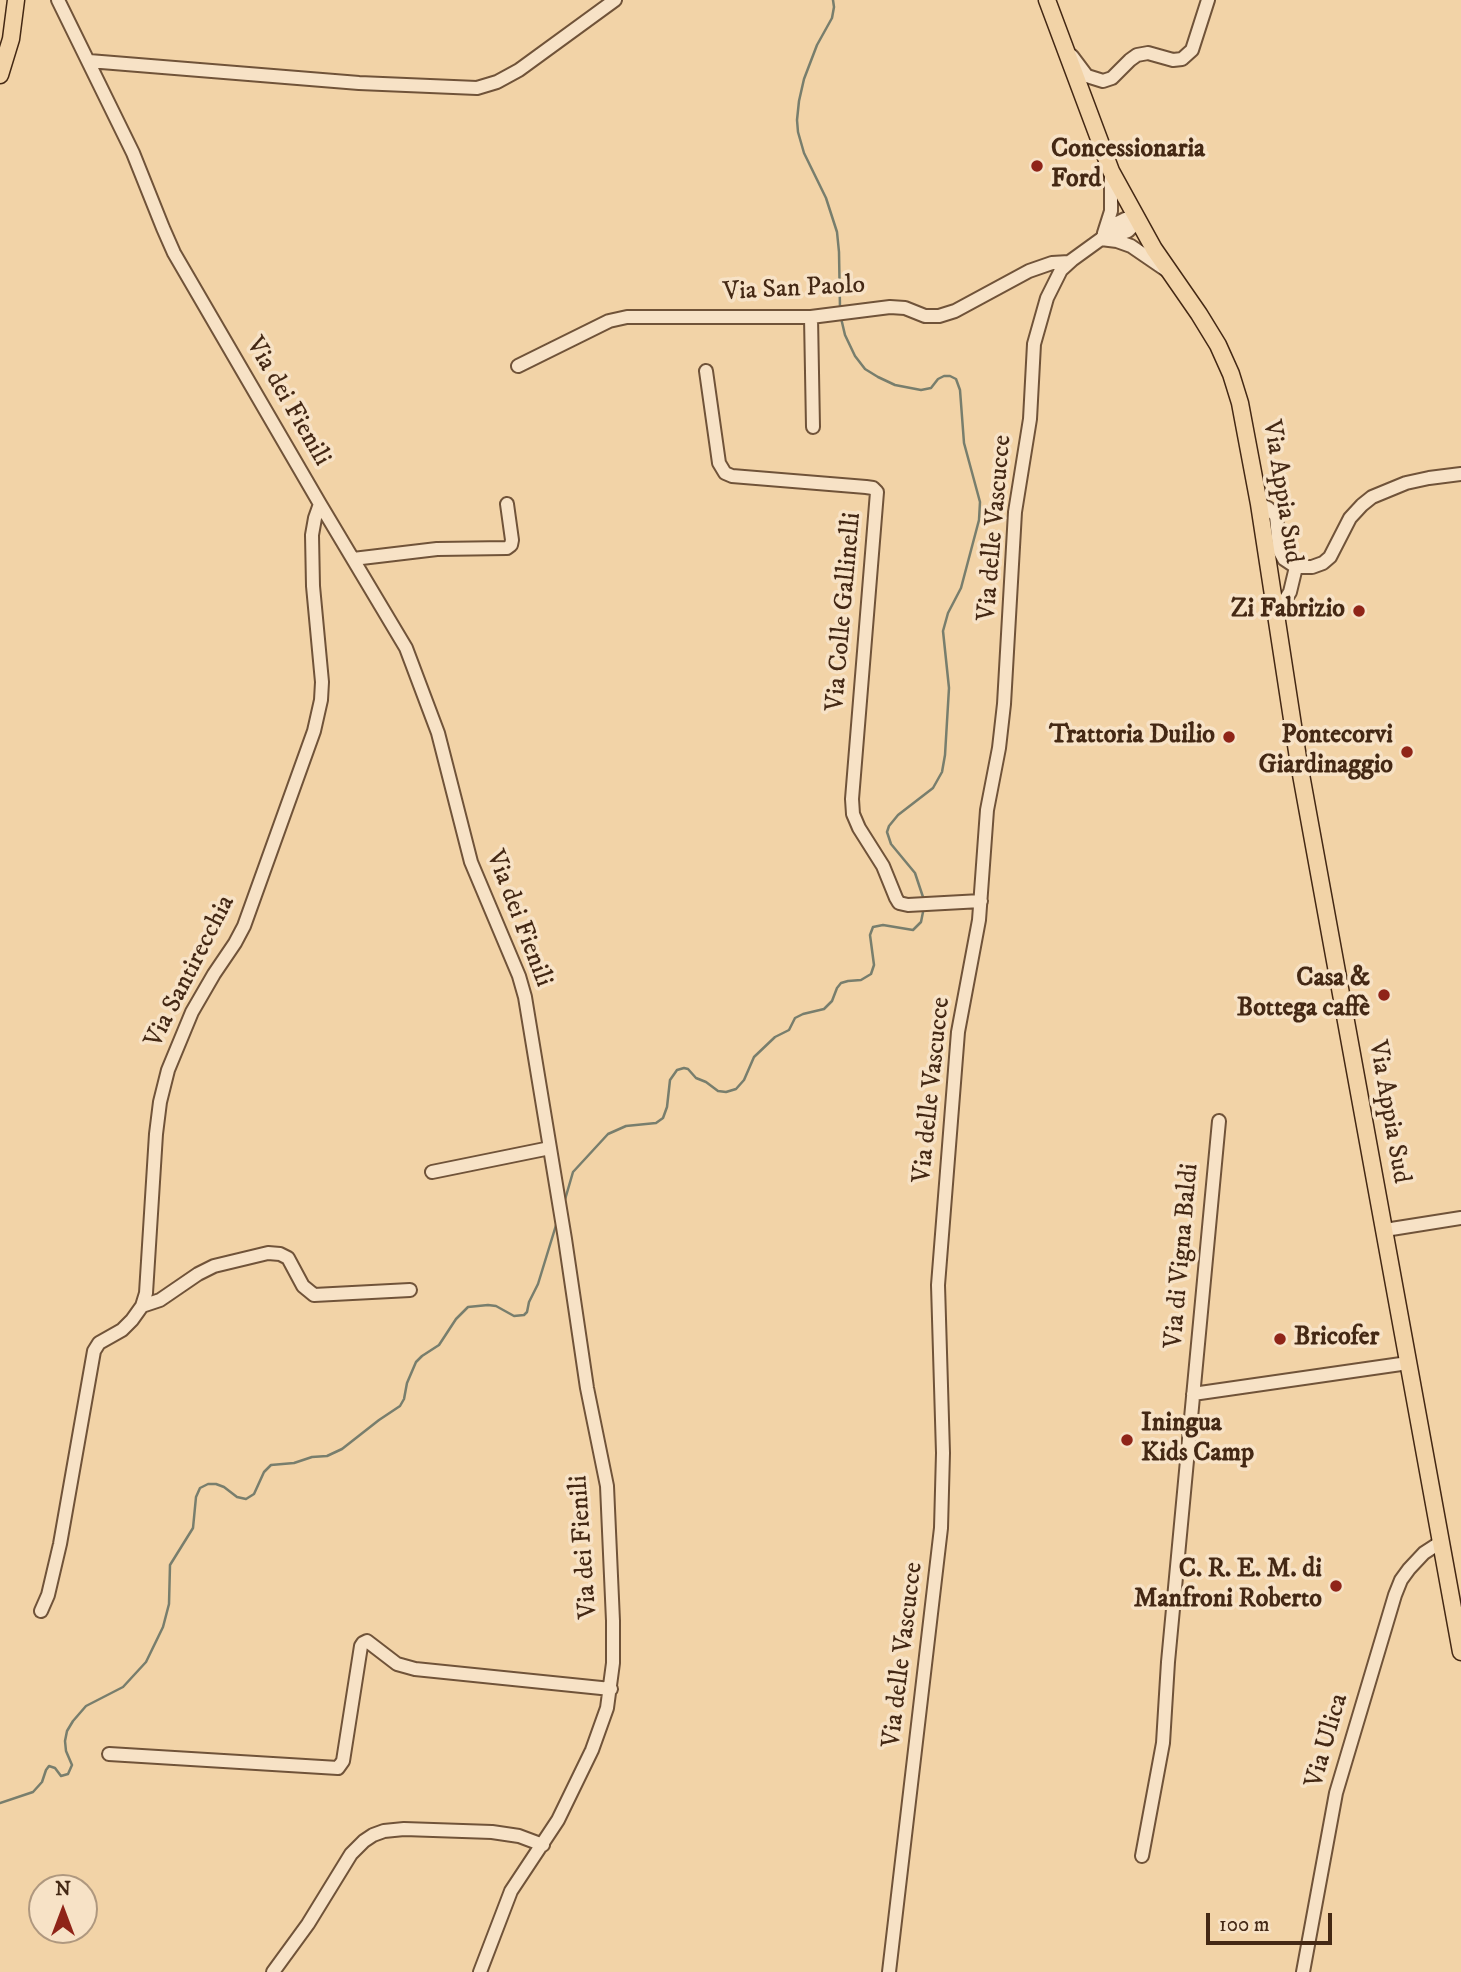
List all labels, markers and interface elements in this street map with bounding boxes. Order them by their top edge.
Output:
place label: Concessionaria Ford [1051,135,1205,196]
marker: Concessionaria Ford [1029,158,1045,174]
street label: Via San Paolo [722,271,866,309]
street label: Via dei Fienili [238,332,336,472]
street label: Via Appia Sud [1254,418,1308,566]
street label: Via delle Vascucce [972,434,1020,622]
street label: Via Colle Gallinelli [821,511,869,713]
place label: Zi Fabrizio [1231,595,1345,627]
marker: Zi Fabrizio [1351,603,1367,619]
place label: Trattoria Duilio [1049,721,1215,753]
place label: Pontecorvi Giardinaggio [1259,721,1393,782]
marker: Trattoria Duilio [1221,729,1237,745]
marker: Pontecorvi Giardinaggio [1399,744,1415,760]
street label: Via dei Fienili [478,846,558,992]
street label: Via Santirecchia [139,891,243,1053]
place label: Casa & Bottega caffè [1237,964,1370,1026]
marker: Casa & Bottega caffè [1376,987,1392,1003]
street label: Via delle Vascucce [908,996,958,1184]
street label: Via Appia Sud [1360,1038,1416,1186]
street label: Via di Vigna Baldi [1159,1162,1207,1350]
place label: Bricofer [1294,1323,1379,1355]
marker: Bricofer [1272,1331,1288,1347]
place label: Iningua Kids Camp [1141,1409,1254,1470]
marker: Iningua Kids Camp [1119,1432,1135,1448]
street label: Via dei Fienili [564,1474,606,1620]
place label: C. R. E. M. di Manfroni Roberto [1134,1555,1322,1616]
street label: Via delle Vascucce [877,1560,931,1750]
marker: C. R. E. M. di Manfroni Roberto [1328,1578,1344,1594]
street label: Via Ulica [1300,1690,1356,1792]
north arrow [28,1874,98,1944]
text: N [55,1878,71,1901]
scale bar [1209,1898,1335,1942]
text: 100 m [1219,1912,1270,1938]

